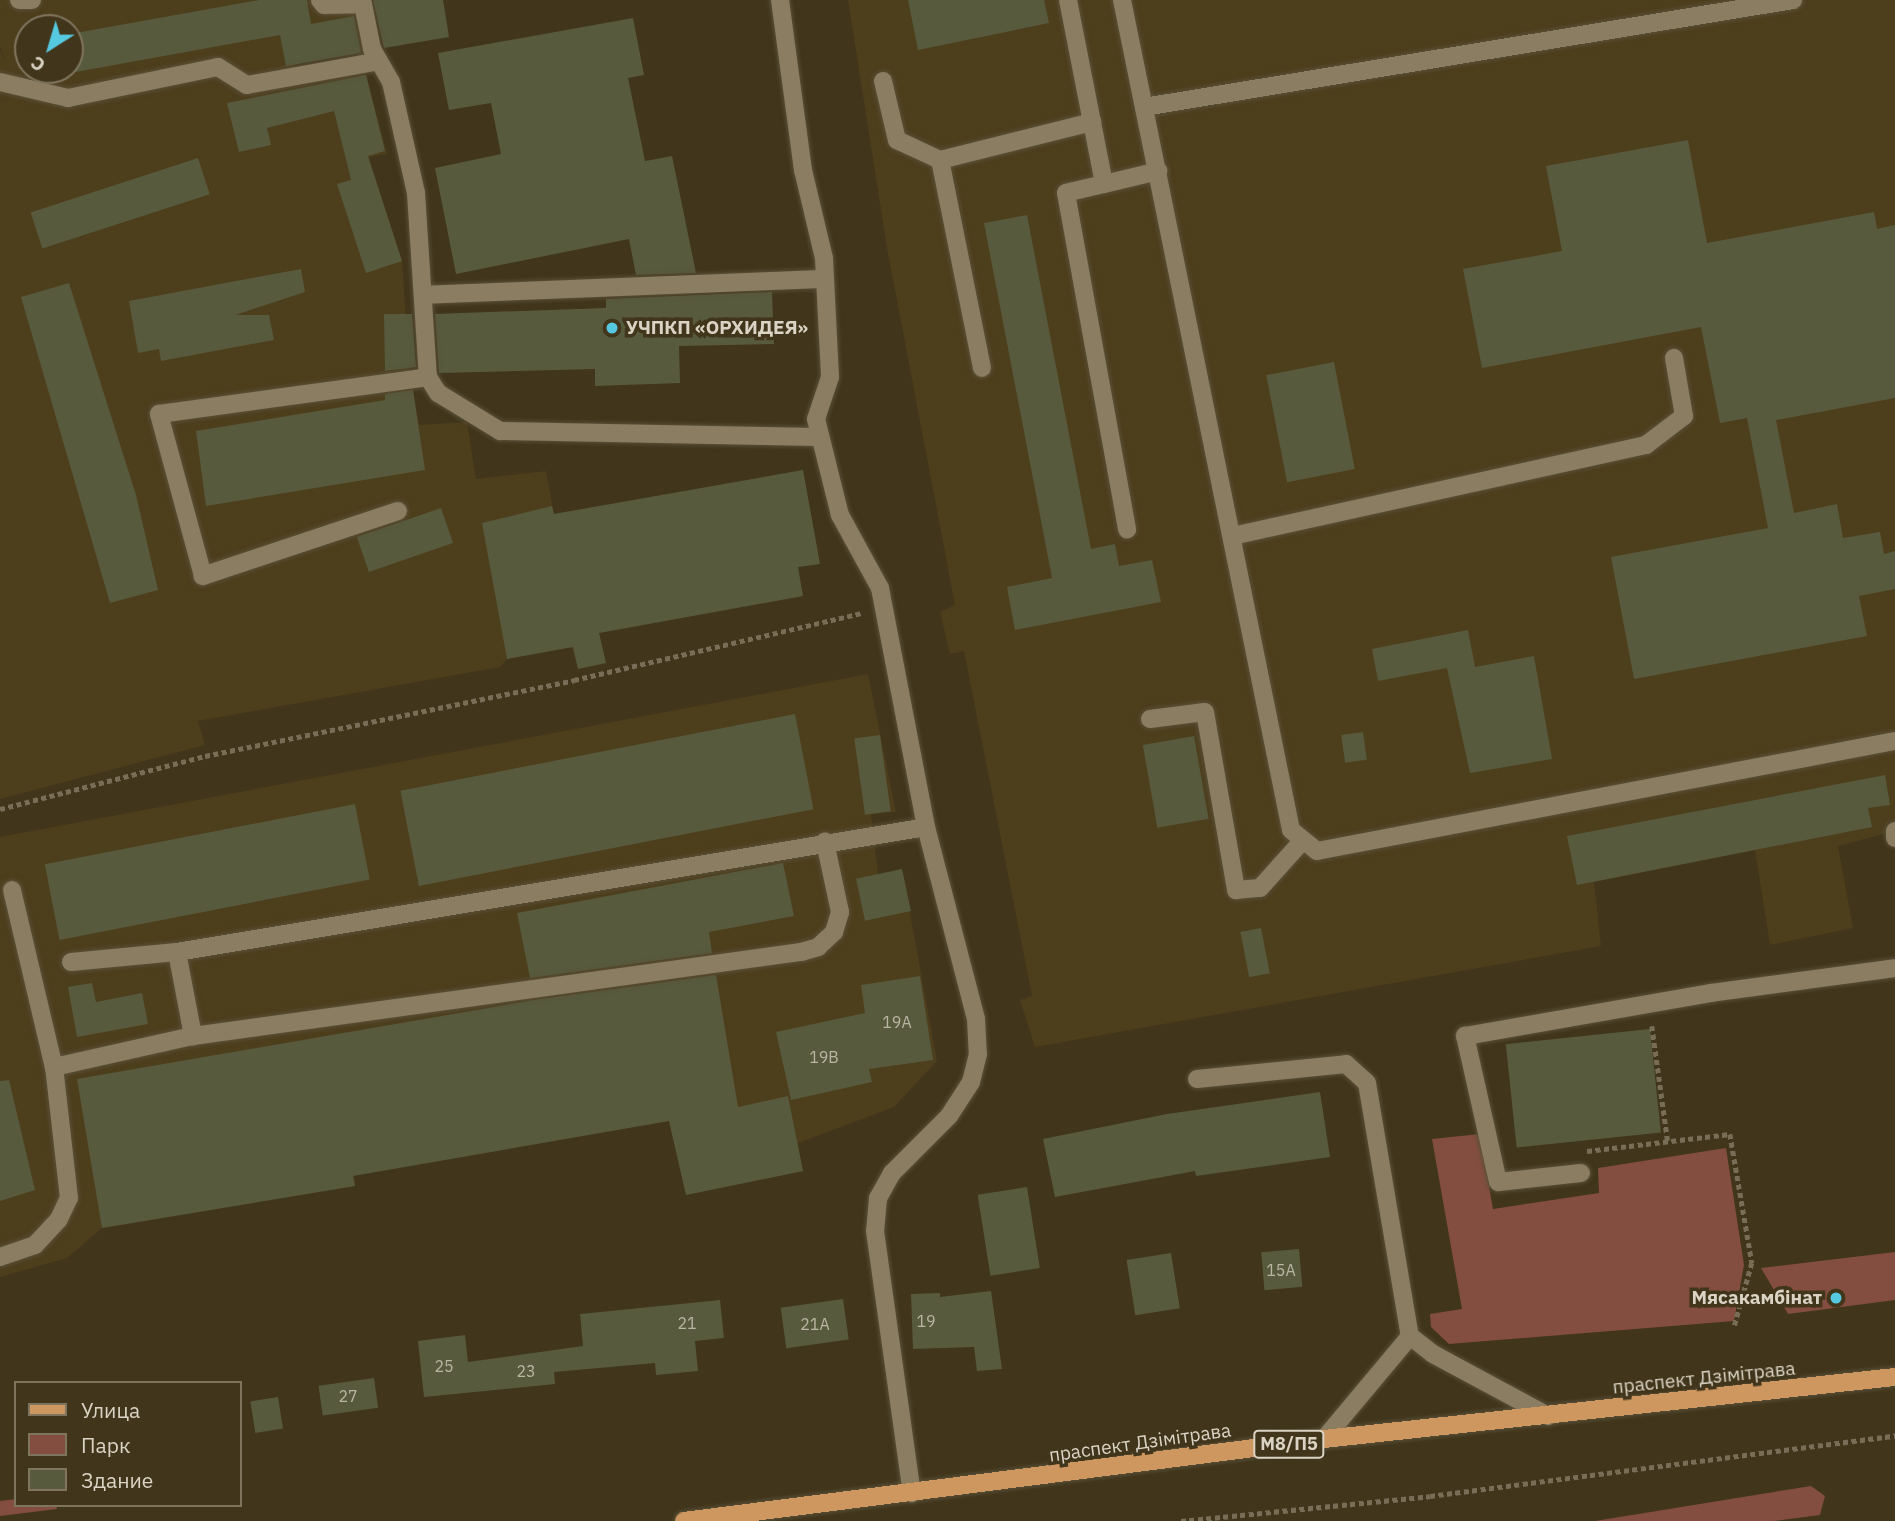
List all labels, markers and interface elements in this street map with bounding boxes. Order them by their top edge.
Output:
north arrow [14,14,84,84]
text: С [25,51,50,77]
place label: УЧПКП «ОРХИДЕЯ» [626,317,808,339]
marker: УЧПКП «ОРХИДЕЯ» [604,320,620,336]
house number: 19А [882,1012,912,1032]
house number: 19В [809,1047,839,1067]
house number: 15А [1266,1260,1296,1280]
place label: Мясакамбінат [1691,1287,1822,1309]
marker: Мясакамбінат [1828,1290,1844,1306]
house number: 19 [916,1311,936,1331]
house number: 21 [677,1313,697,1333]
house number: 21А [800,1314,830,1334]
house number: 25 [434,1356,454,1376]
street label: праспект Дзімітрава [1611,1357,1797,1399]
house number: 23 [516,1361,536,1381]
legend [14,1381,242,1507]
house number: 27 [338,1386,358,1406]
text: Улица [81,1396,140,1424]
street label: праспект Дзімітрава [1047,1419,1233,1467]
road number: М8/П5 [1252,1429,1326,1458]
text: Парк [81,1431,131,1459]
text: Здание [81,1466,153,1494]

